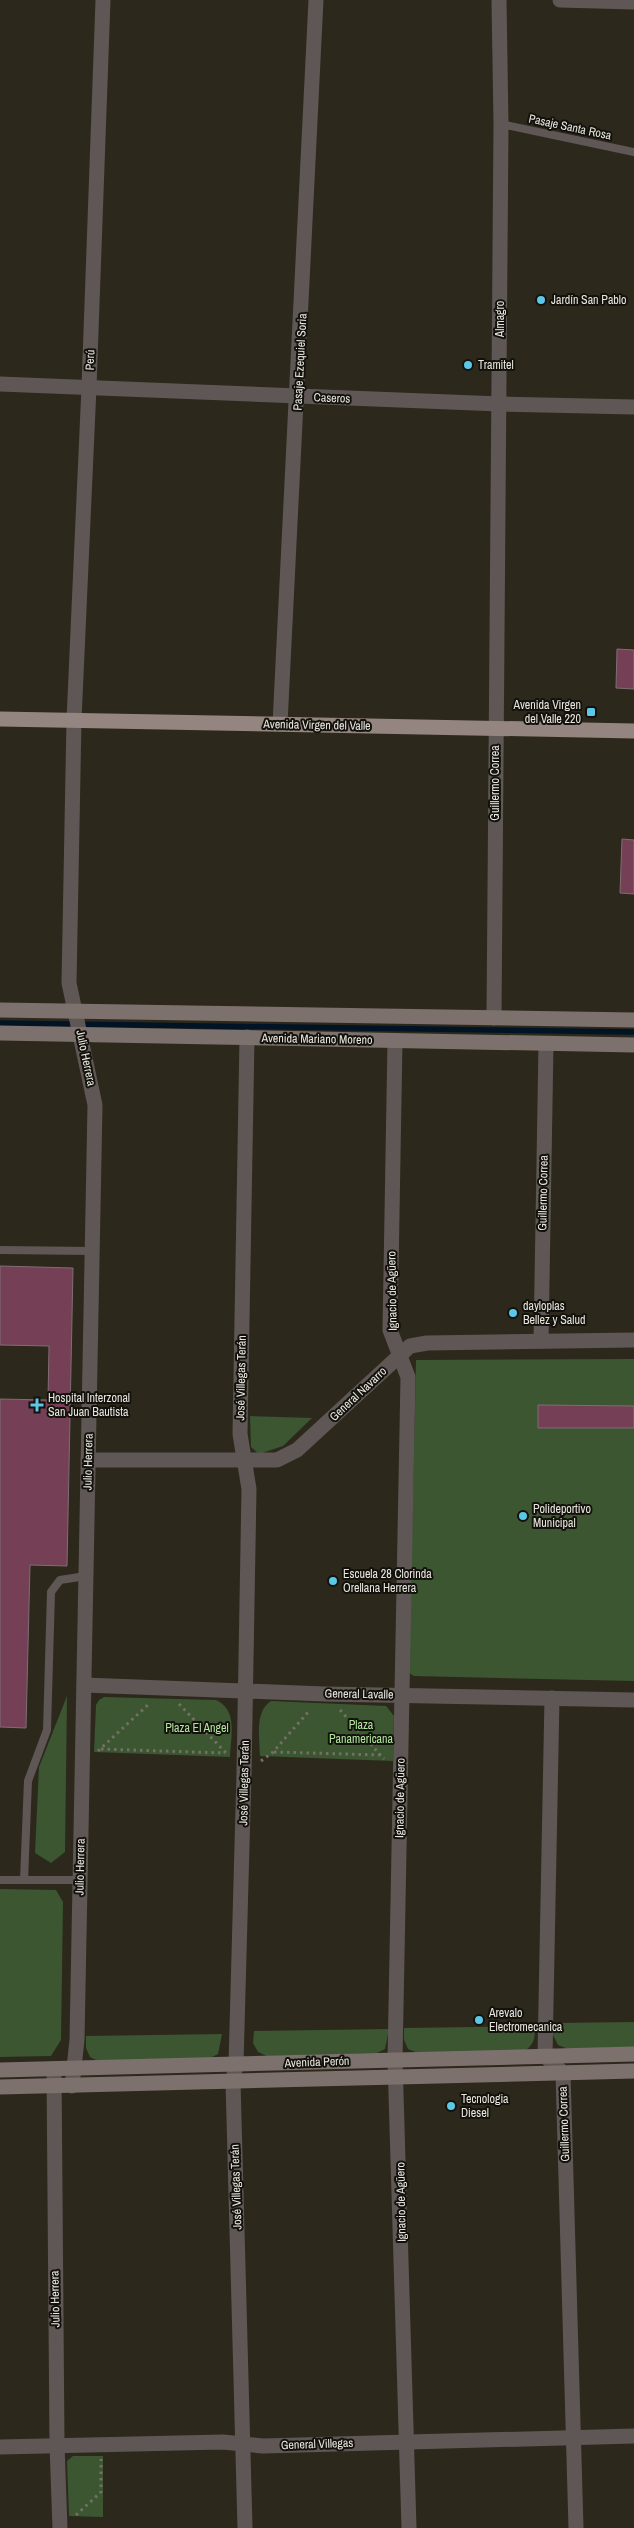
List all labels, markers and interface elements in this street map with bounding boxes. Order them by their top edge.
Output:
street label: Pasaje Santa Rosa [527,110,613,144]
place label: Jardín San Pablo [551,292,627,308]
marker: Jardín San Pablo [535,294,547,306]
street label: Almagro [492,301,508,338]
street label: Pasaje Ezequiel Soria [289,312,311,411]
street label: Perú [82,349,98,371]
place label: Tramitel [478,357,514,373]
marker: Tramitel [462,359,474,371]
street label: Caseros [313,389,351,407]
place label: Avenida Virgen del Valle 220 [512,697,581,727]
marker: Avenida Virgen del Valle 220 [585,706,597,718]
street label: Avenida Virgen del Valle [262,716,371,734]
street label: Guillermo Correa [487,745,503,821]
street label: Julio Herrera [72,1029,100,1088]
street label: Avenida Mariano Moreno [260,1030,373,1048]
street label: Guillermo Correa [534,1155,552,1231]
street label: Ignacio de Agüero [383,1251,401,1331]
place label: dayloplas Bellez y Salud [523,1298,585,1328]
marker: dayloplas Bellez y Salud [507,1307,519,1319]
street label: José Villegas Terán [232,1335,250,1421]
street label: General Navarro [326,1363,390,1425]
place label: Hospital Interzonal San Juan Bautista [48,1390,130,1420]
marker: Hospital Interzonal San Juan Bautista [30,1398,44,1412]
street label: Julio Herrera [80,1433,97,1491]
place label: Polideportivo Municipal [533,1501,591,1531]
marker: Polideportivo Municipal [517,1510,529,1522]
place label: Escuela 28 Clorinda Orellana Herrera [343,1566,432,1596]
marker: Escuela 28 Clorinda Orellana Herrera [327,1575,339,1587]
street label: General Lavalle [324,1685,394,1703]
park label: Plaza Panamericana [329,1717,394,1747]
park label: Plaza El Angel [165,1720,229,1736]
street label: José Villegas Terán [235,1740,253,1826]
street label: Ignacio de Agüero [391,1758,409,1838]
street label: Julio Herrera [72,1838,89,1896]
place label: Arevalo Electromecanica [488,2005,563,2035]
marker: Arevalo Electromecanica [473,2014,485,2026]
street label: Avenida Perón [283,2053,350,2071]
street label: Guillermo Correa [555,2085,573,2162]
place label: Tecnologia Diesel [461,2091,509,2121]
marker: Tecnologia Diesel [445,2100,457,2112]
street label: José Villegas Terán [227,2144,245,2230]
street label: Ignacio de Agüero [392,2162,410,2242]
street label: Julio Herrera [46,2270,63,2328]
street label: General Villegas [280,2435,354,2453]

